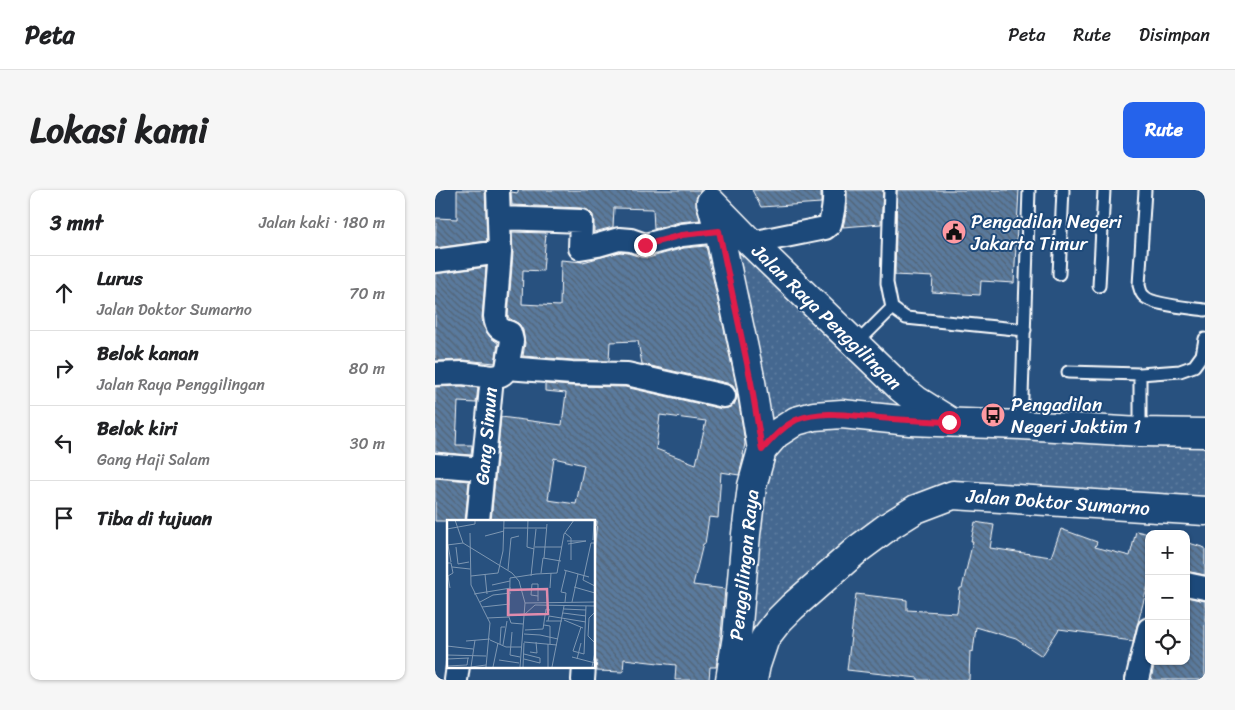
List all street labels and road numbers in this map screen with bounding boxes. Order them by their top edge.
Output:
street label: Jalan Raya Penggilingan [743,235,910,398]
street label: Gang Simun [465,386,507,486]
street label: Jalan Doktor Sumarno [964,479,1151,525]
street label: Penggilingan Raya [720,487,768,642]

